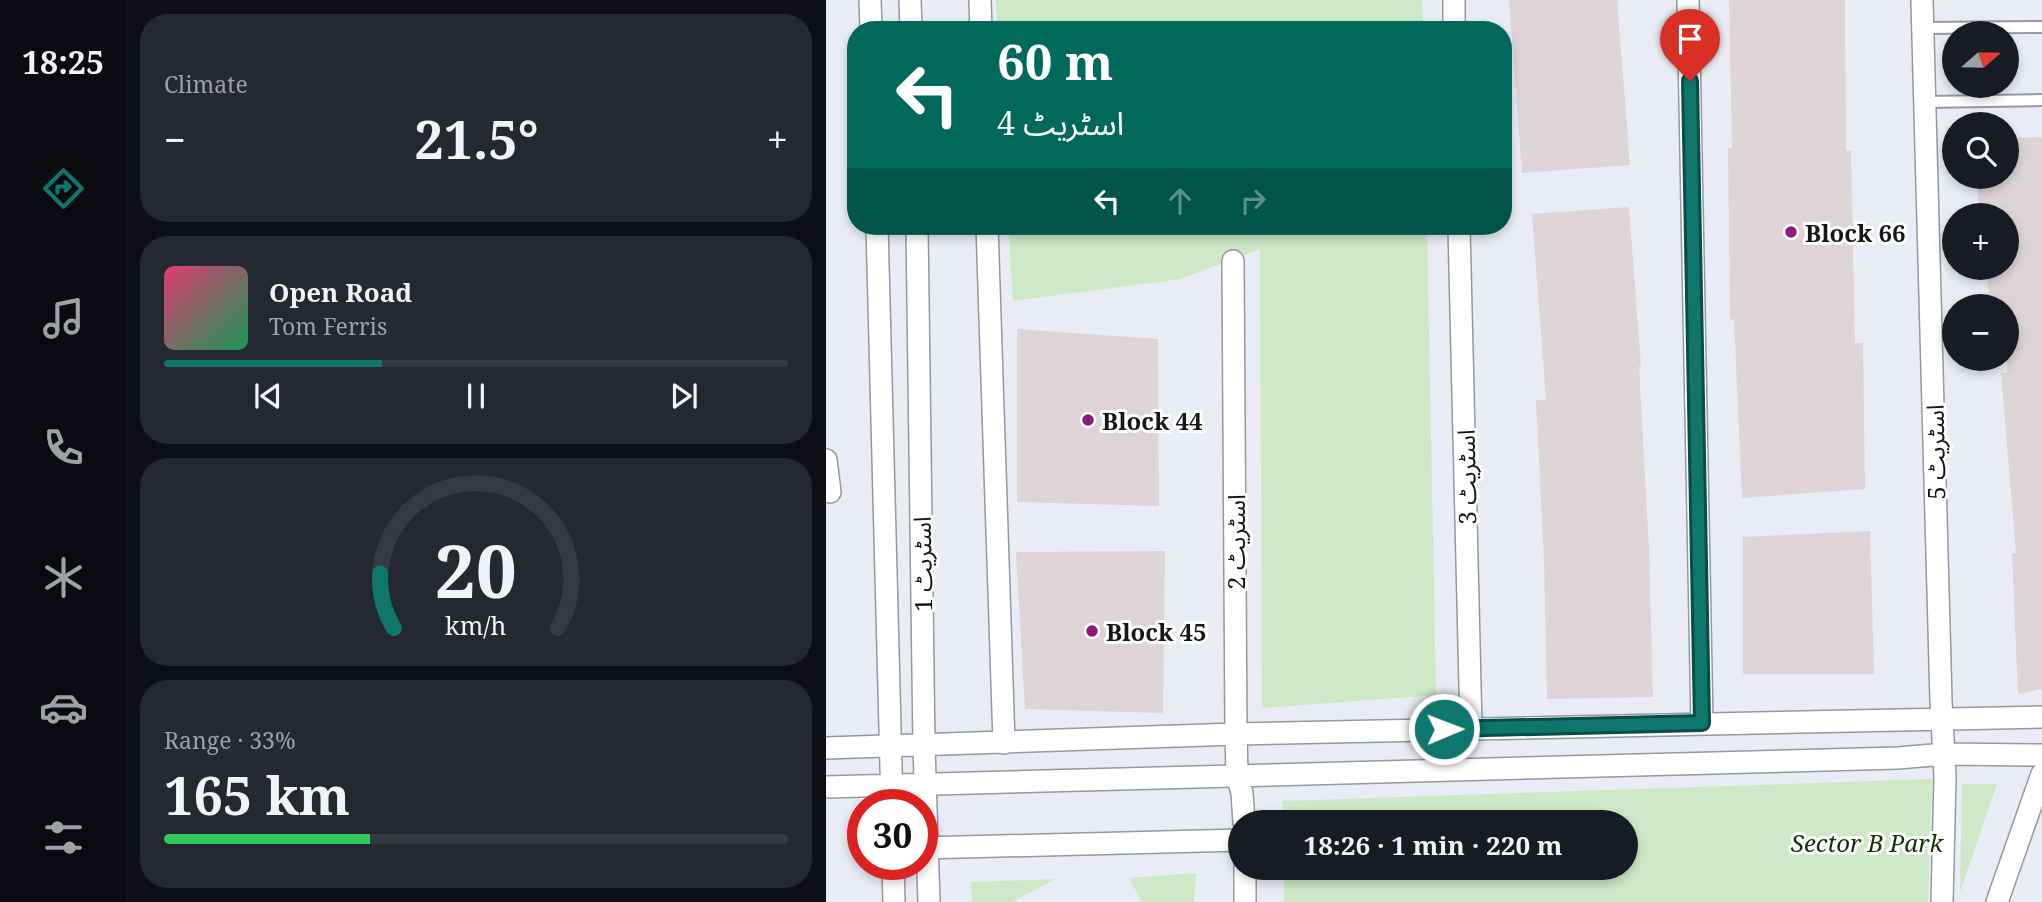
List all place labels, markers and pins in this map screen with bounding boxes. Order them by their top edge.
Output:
pin [1660,9,1720,81]
place label: Block 66 [1805,216,1906,249]
marker: Block 66 [1783,224,1799,240]
place label: Block 44 [1102,404,1203,437]
marker: Block 44 [1080,412,1096,428]
place label: Block 45 [1106,615,1207,648]
marker: Block 45 [1084,623,1100,639]

